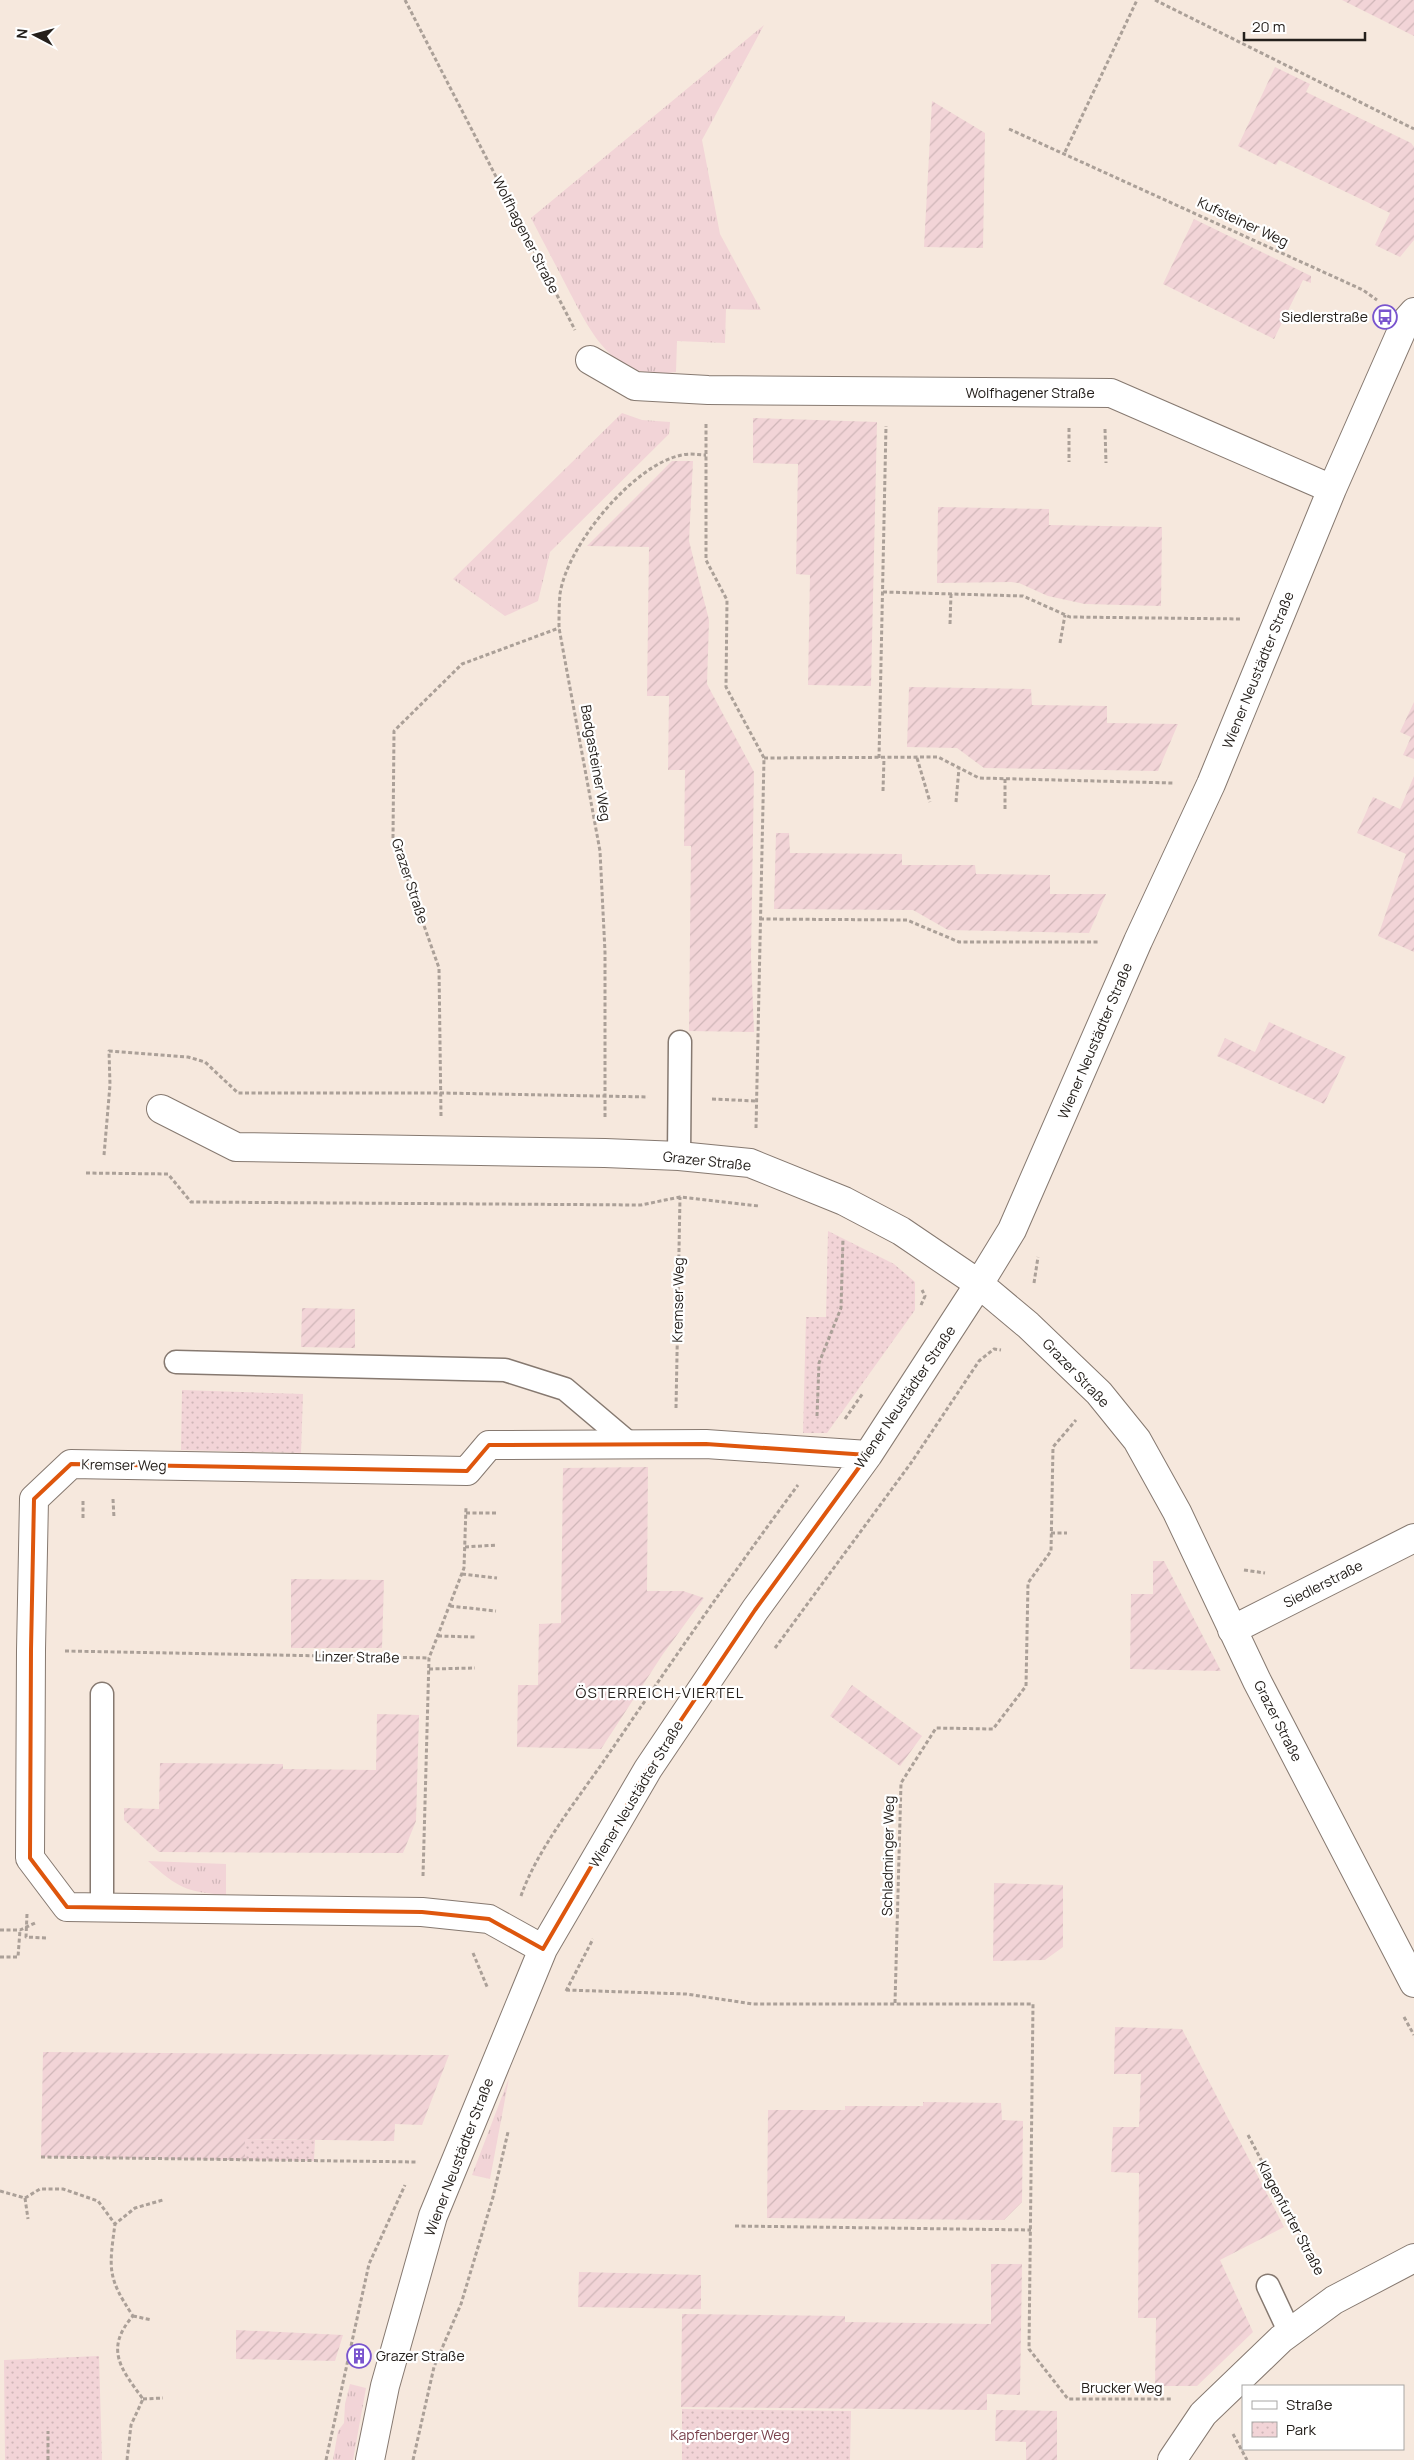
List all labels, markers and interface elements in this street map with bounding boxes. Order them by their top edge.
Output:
north arrow [10,10,60,60]
scale bar [1244,10,1365,42]
text: 20 m [1252,16,1285,37]
text: N [12,28,32,40]
street label: Wolfhagener Straße [489,173,564,297]
street label: Kufsteiner Weg [1195,192,1292,251]
bus stop icon: Siedlerstraße [1372,304,1398,330]
place label: Siedlerstraße [1281,307,1368,326]
street label: Wolfhagener Straße [965,383,1095,402]
street label: Wiener Neustädter Straße [1217,588,1298,751]
street label: Badgasteiner Weg [577,703,616,823]
street label: Grazer Straße [388,836,433,926]
street label: Wiener Neustädter Straße [1053,960,1136,1122]
street label: Grazer Straße [662,1146,752,1175]
street label: Kremser Weg [667,1257,688,1343]
street label: Wiener Neustädter Straße [850,1322,959,1472]
street label: Grazer Straße [1039,1334,1114,1411]
street label: Kremser Weg [81,1454,167,1475]
street label: Siedlerstraße [1280,1555,1366,1612]
street label: Linzer Straße [314,1646,400,1667]
street label: Grazer Straße [1250,1677,1307,1765]
district label: ÖSTERREICH-VIERTEL [576,1682,744,1703]
street label: Wiener Neustädter Straße [584,1717,687,1871]
street label: Schladminger Weg [877,1796,898,1916]
street label: Wiener Neustädter Straße [420,2075,498,2239]
street label: Klagenfurter Straße [1253,2157,1330,2278]
building icon: Grazer Straße [346,2343,372,2369]
place label: Grazer Straße [376,2346,465,2365]
street label: Brucker Weg [1081,2378,1163,2397]
legend [1242,2385,1404,2450]
text: Straße [1286,2394,1333,2415]
text: Park [1286,2419,1316,2440]
park label: Kapfenberger Weg [670,2425,790,2444]

